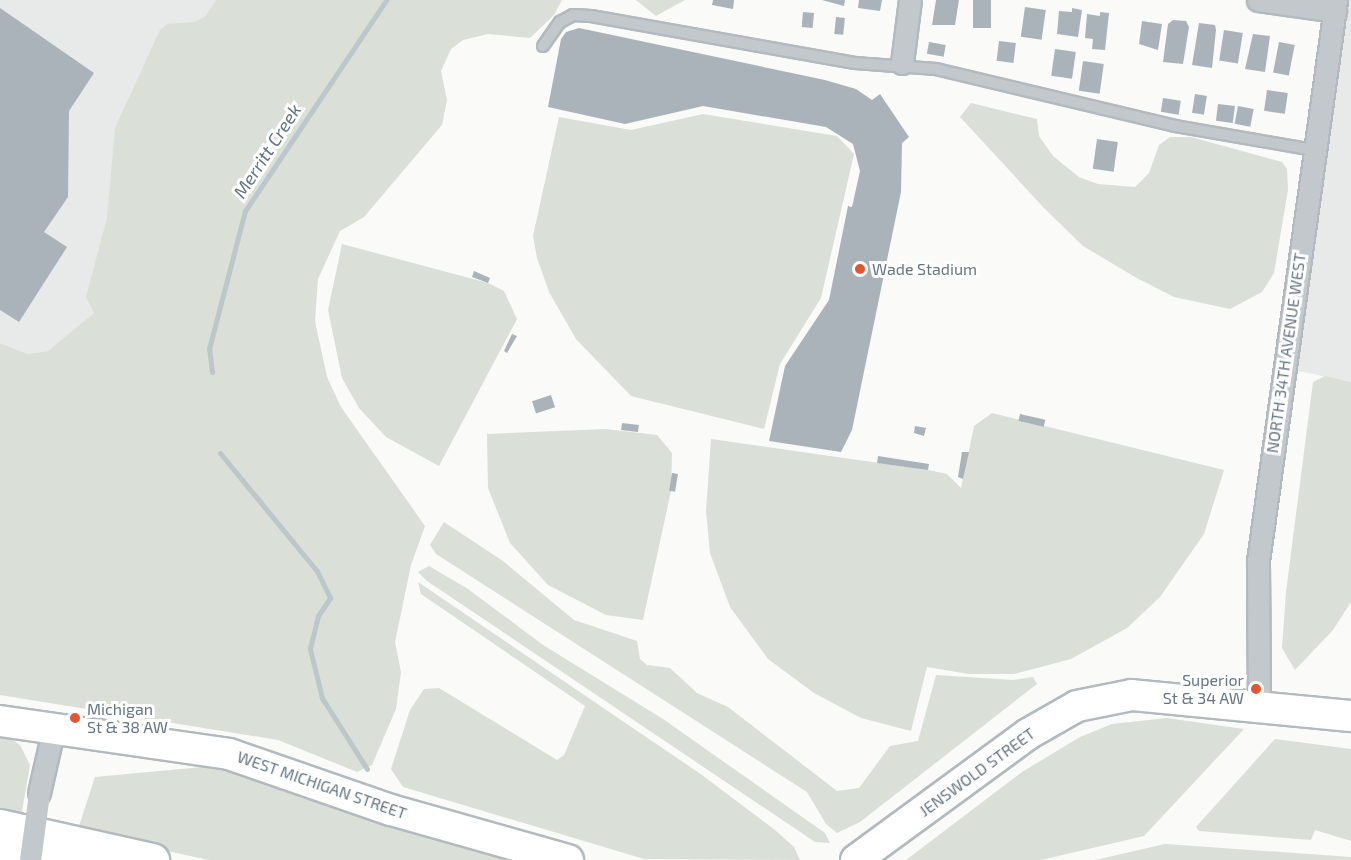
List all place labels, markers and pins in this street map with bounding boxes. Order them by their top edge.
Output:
place label: Wade Stadium [872,259,977,279]
marker: Wade Stadium [853,262,867,276]
place label: Superior St & 34 AW [1162,670,1244,708]
marker: Superior St & 34 AW [1249,682,1263,696]
place label: Michigan St & 38 AW [87,699,168,737]
marker: Michigan St & 38 AW [68,711,82,725]

